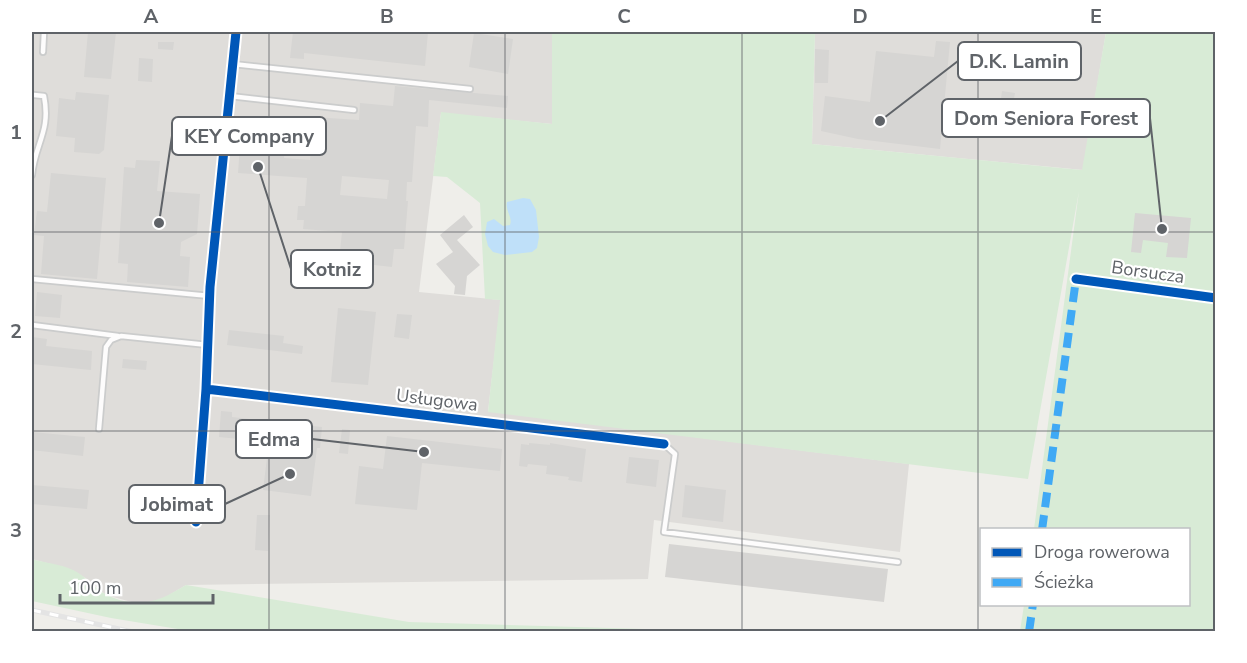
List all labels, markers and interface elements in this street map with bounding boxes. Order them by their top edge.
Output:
text: A [144,3,159,30]
text: B [380,3,394,30]
text: C [617,3,631,30]
text: D [852,3,868,30]
text: E [1090,3,1102,30]
callout: D.K. Lamin [958,42,1081,80]
text: D.K. Lamin [969,48,1069,75]
callout: Dom Seniora Forest [942,99,1150,137]
text: Dom Seniora Forest [954,105,1138,132]
callout: KEY Company [172,117,326,155]
text: 1 [10,119,22,146]
text: KEY Company [184,123,314,150]
callout: Kotniz [291,250,373,288]
street label: Borsucza [1110,255,1186,289]
text: Kotniz [303,256,361,283]
text: 2 [10,318,22,345]
street label: Usługowa [395,383,479,417]
callout: Edma [236,420,312,458]
text: Edma [248,426,300,453]
callout: Jobimat [129,485,225,523]
text: Jobimat [140,491,213,518]
text: 3 [10,517,22,544]
legend [980,528,1190,606]
text: Droga rowerowa [1034,540,1170,564]
scale bar [60,567,213,605]
text: Ścieżka [1034,570,1094,594]
text: 100 m [69,576,121,600]

